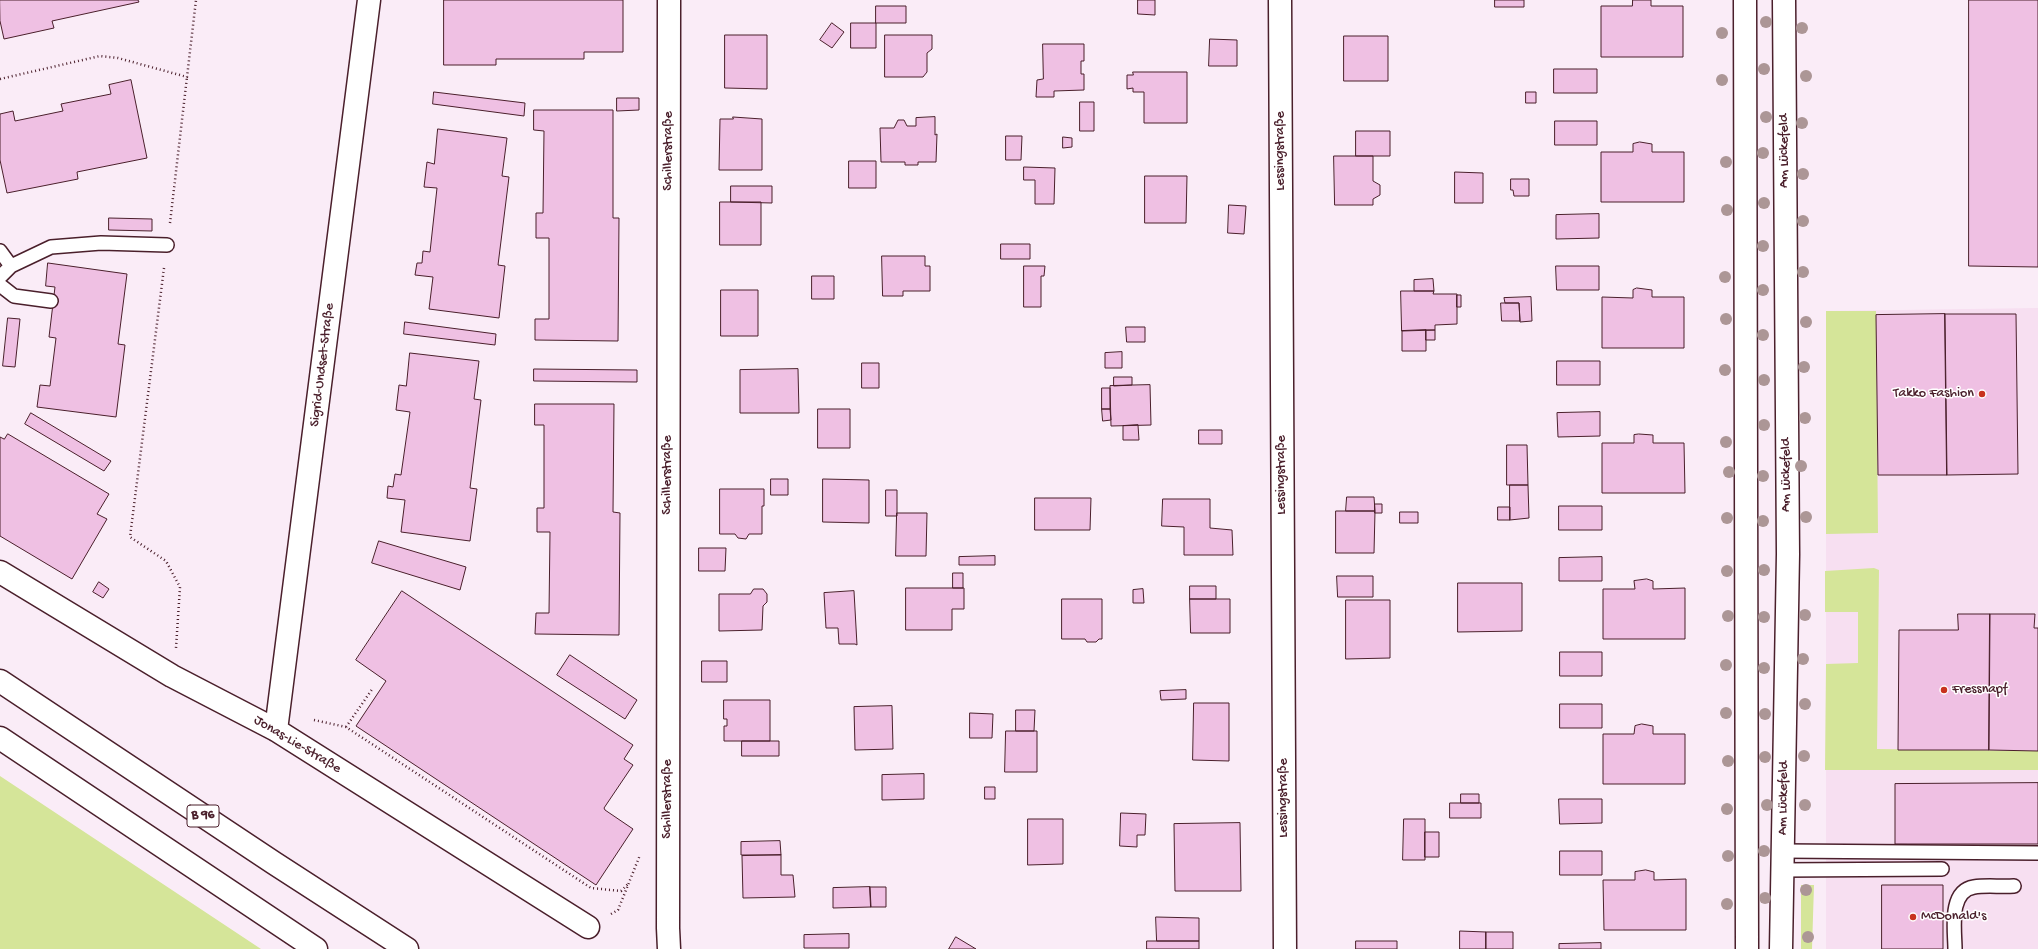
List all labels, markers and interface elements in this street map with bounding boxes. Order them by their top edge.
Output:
street label: Schillerstraße [661,111,677,191]
street label: Lessingstraße [1273,111,1289,191]
street label: Am Lückefeld [1777,114,1793,188]
street label: Sigrid-Undset-Straße [307,302,339,428]
place label: Takko Fashion [1893,386,1974,402]
marker: Takko Fashion [1977,389,1987,399]
street label: Schillerstraße [660,435,676,515]
street label: Lessingstraße [1274,435,1290,515]
street label: Am Lückefeld [1779,438,1795,512]
place label: Fressnapf [1952,682,2007,698]
marker: Fressnapf [1939,685,1949,695]
street label: Jonas-Lie-Straße [250,712,344,778]
street label: Lessingstraße [1276,758,1292,838]
street label: Schillerstraße [660,759,676,839]
street label: Am Lückefeld [1775,761,1793,835]
road number: B 96 [187,805,219,827]
place label: McDonald's [1921,909,1986,925]
marker: McDonald's [1908,912,1918,922]

